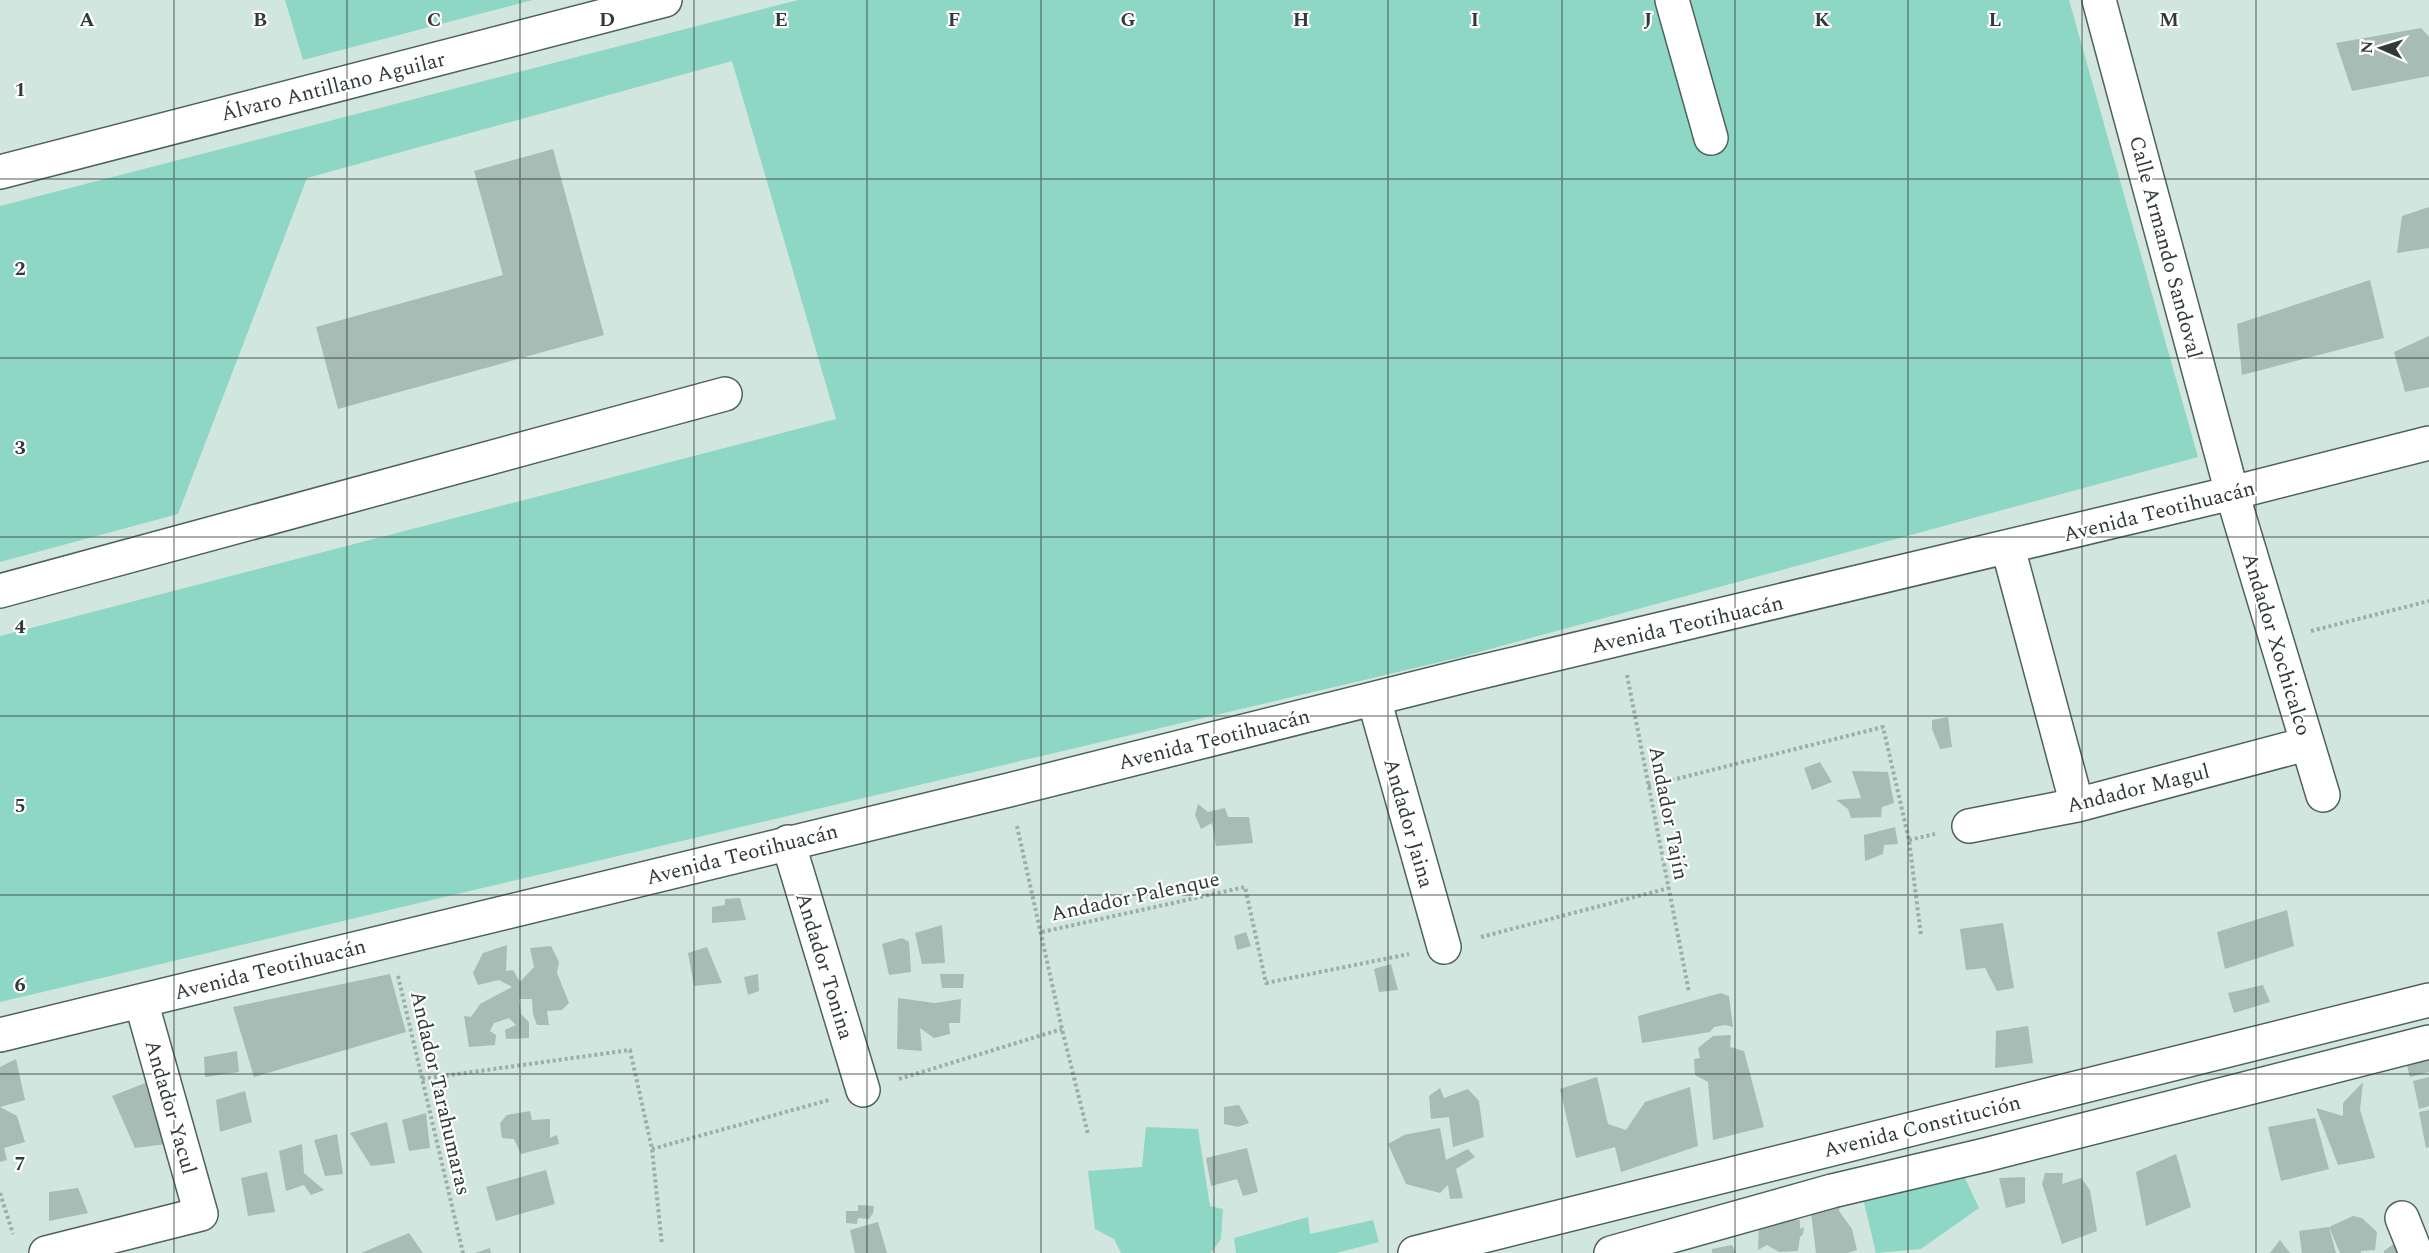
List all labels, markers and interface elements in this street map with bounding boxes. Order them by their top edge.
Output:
text: A [79,5,95,35]
text: B [253,5,267,35]
text: C [427,5,441,35]
text: D [599,5,615,35]
text: E [774,5,788,35]
text: F [948,5,960,35]
text: G [1120,5,1136,35]
text: H [1293,5,1309,35]
text: I [1471,5,1479,35]
text: J [1644,5,1652,35]
text: K [1814,5,1830,35]
text: L [1989,5,2001,35]
text: M [2159,5,2179,35]
north arrow [2351,18,2411,78]
text: N [2355,40,2379,54]
street label: Álvaro Antillano Aguilar [218,44,449,130]
text: 1 [14,75,26,105]
street label: Calle Armando Sandoval [2120,132,2210,362]
text: 2 [14,254,26,284]
text: 3 [14,433,26,463]
street label: Avenida Teotihuacán [2060,473,2258,551]
street label: Andador Xochicalco [2233,549,2319,740]
street label: Avenida Teotihuacán [1588,587,1787,663]
text: 4 [14,612,26,642]
street label: Avenida Teotihuacán [1115,701,1313,779]
street label: Andador Tajín [1639,744,1697,883]
street label: Andador Jaina [1374,755,1442,893]
street label: Andador Magul [2063,756,2213,822]
text: 5 [14,791,26,821]
street label: Avenida Teotihuacán [643,816,841,894]
street label: Andador Palenque [1048,863,1223,931]
street label: Andador Tonina [786,889,862,1044]
street label: Avenida Teotihuacán [171,931,369,1009]
text: 6 [14,970,26,1000]
street label: Andador Tarahumaras [401,988,479,1199]
street label: Andador Yacul [136,1036,205,1178]
street label: Avenida Constitución [1820,1087,2024,1167]
text: 7 [14,1149,26,1179]

